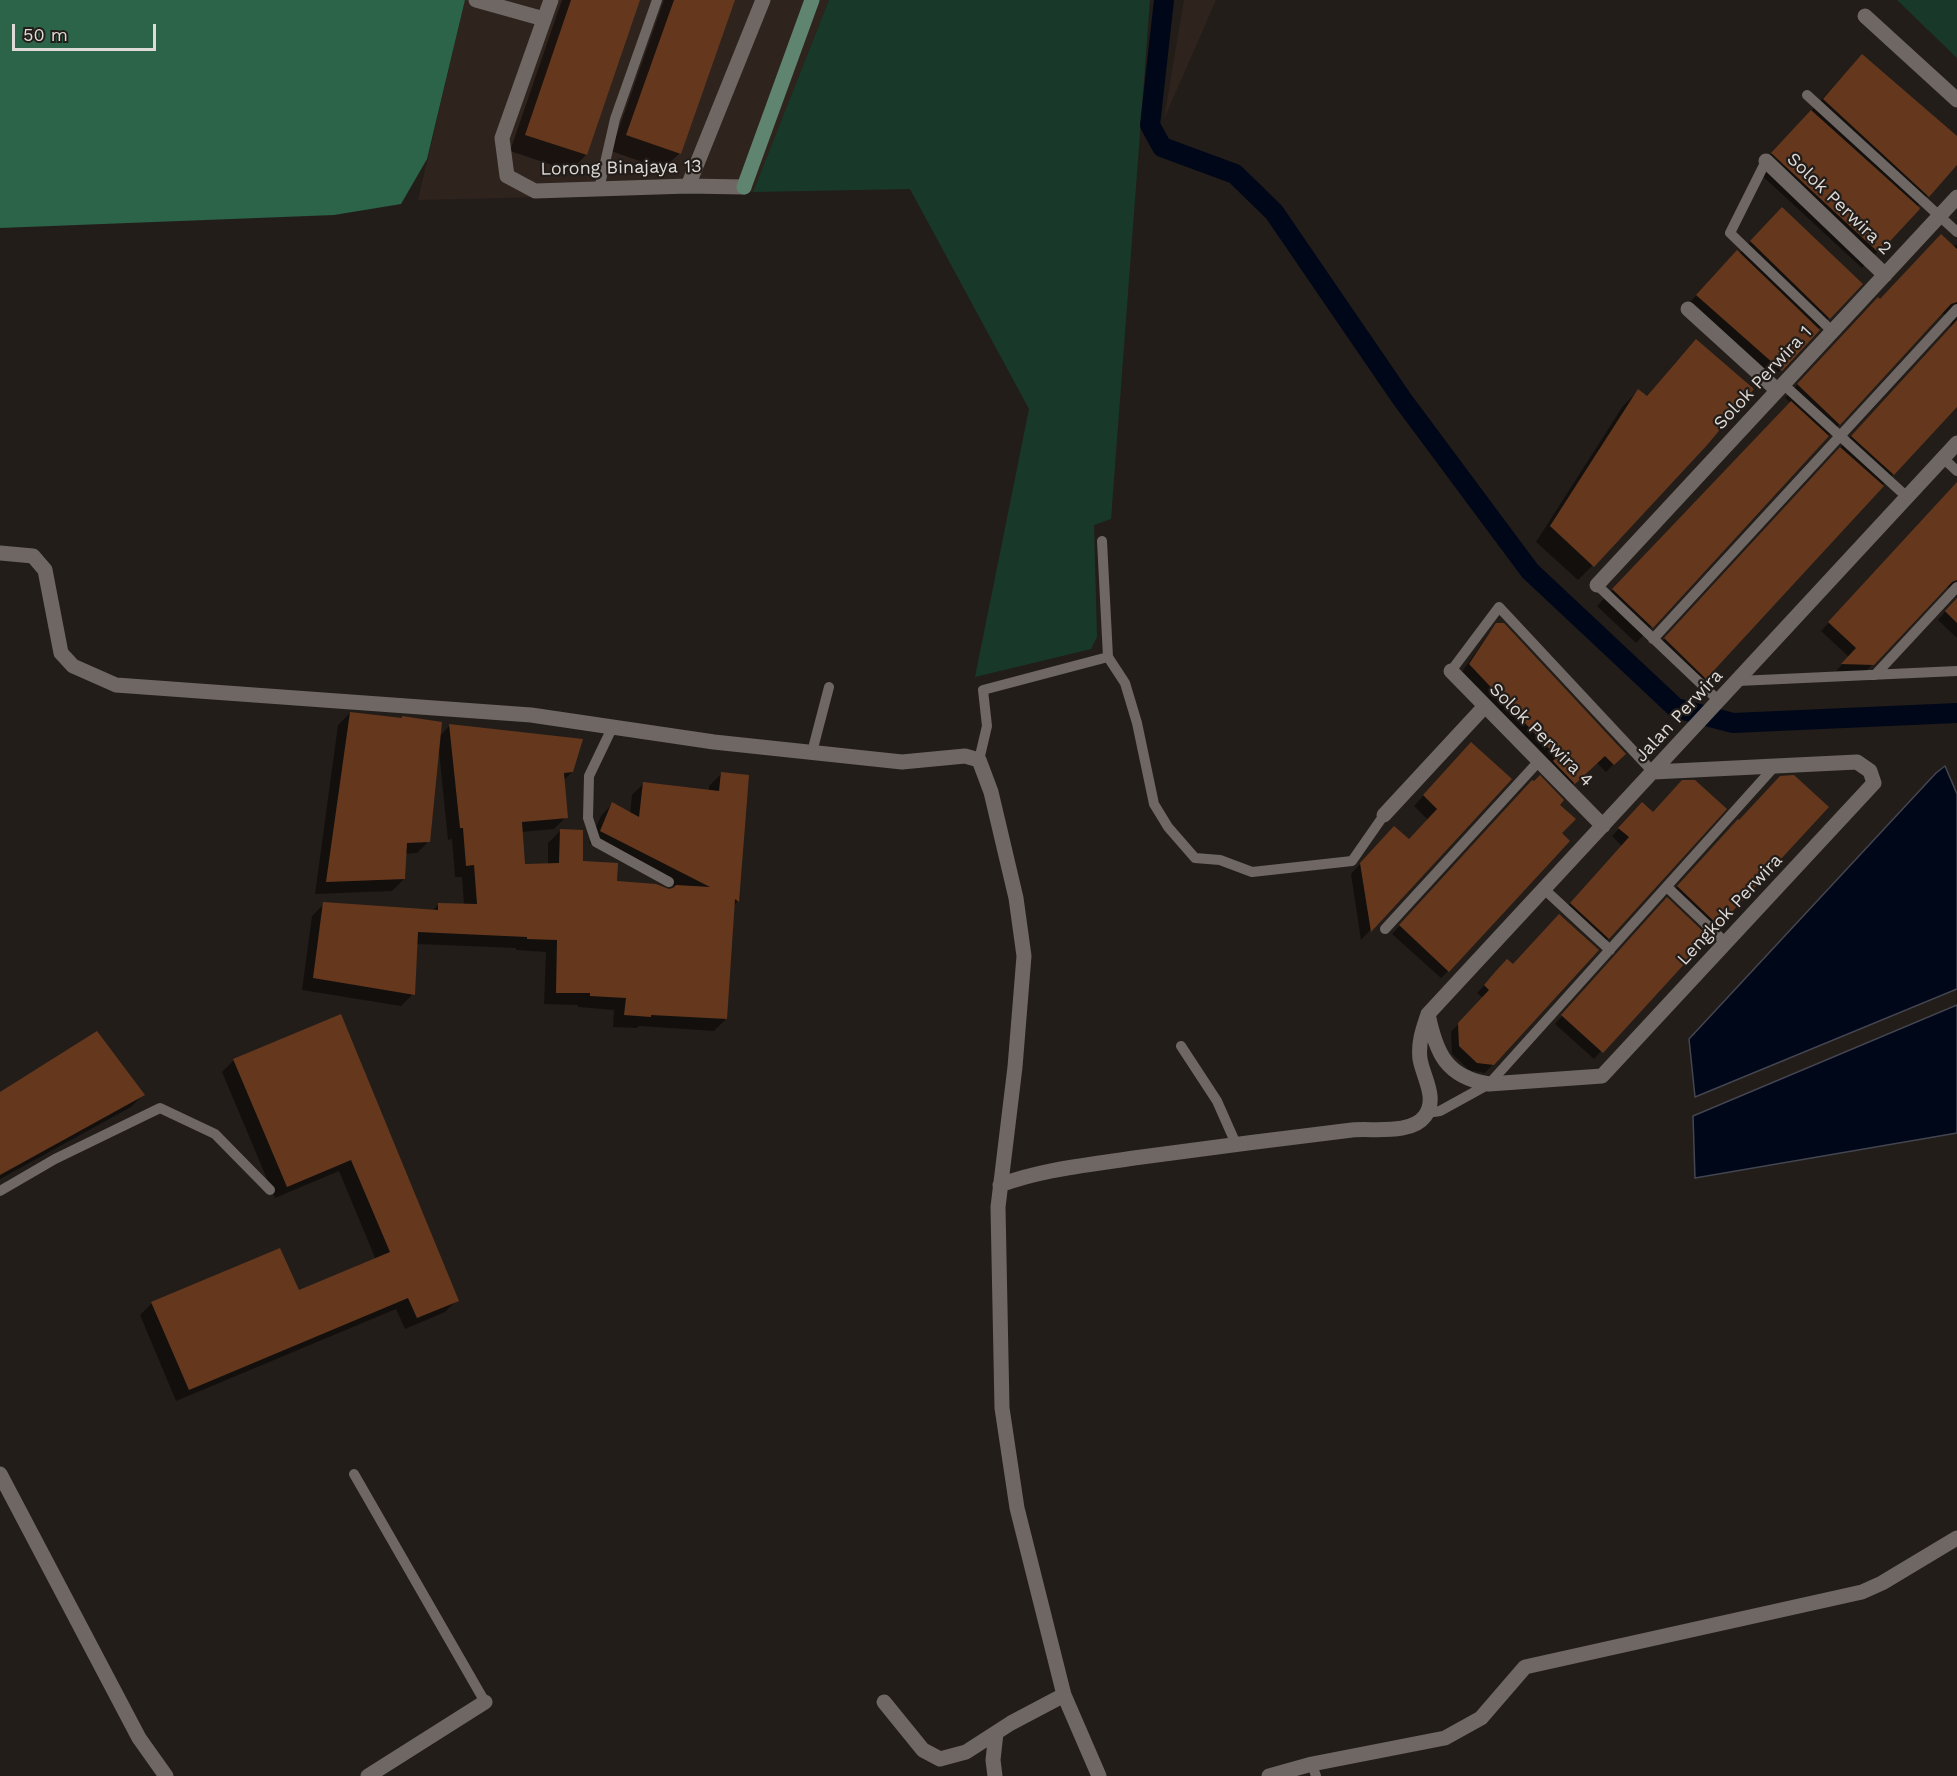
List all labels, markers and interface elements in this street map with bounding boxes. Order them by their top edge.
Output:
scale bar [15,12,159,50]
text: 50 m [23,24,68,45]
street label: Solok Perwira 2 [1782,149,1896,259]
street label: Lorong Binajaya 13 [540,156,702,180]
street label: Solok Perwira 1 [1709,322,1817,434]
street label: Jalan Perwira [1631,665,1727,767]
street label: Solok Perwira 4 [1485,679,1597,791]
street label: Lengkok Perwira [1673,850,1787,970]

